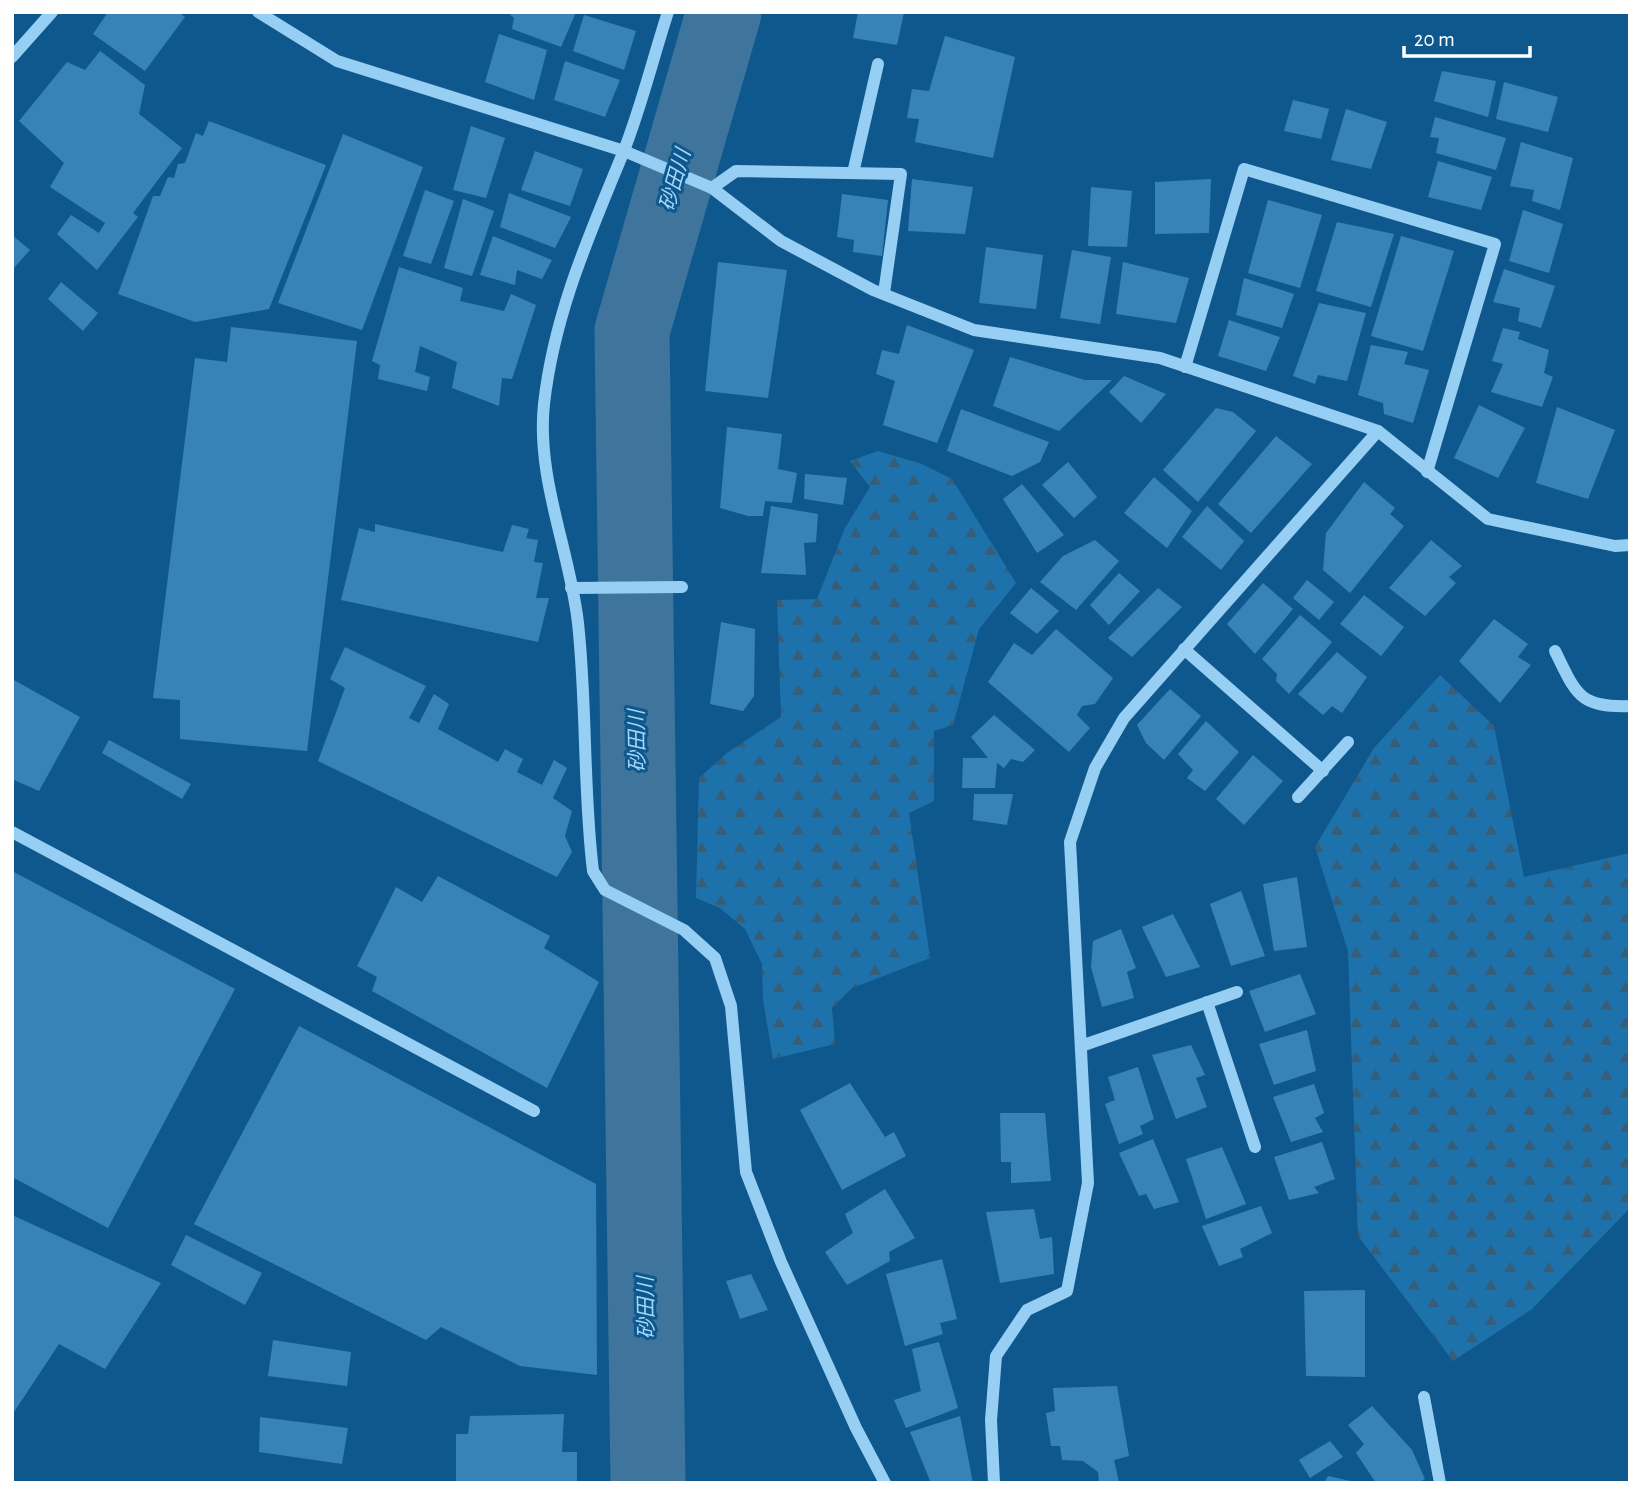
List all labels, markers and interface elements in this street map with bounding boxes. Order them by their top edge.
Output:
scale bar [1404,14,1530,58]
text: 20 m [1414,29,1455,50]
water label: 砂田川 [656,145,695,213]
water label: 砂田川 [625,707,649,773]
water label: 砂田川 [634,1274,658,1340]

